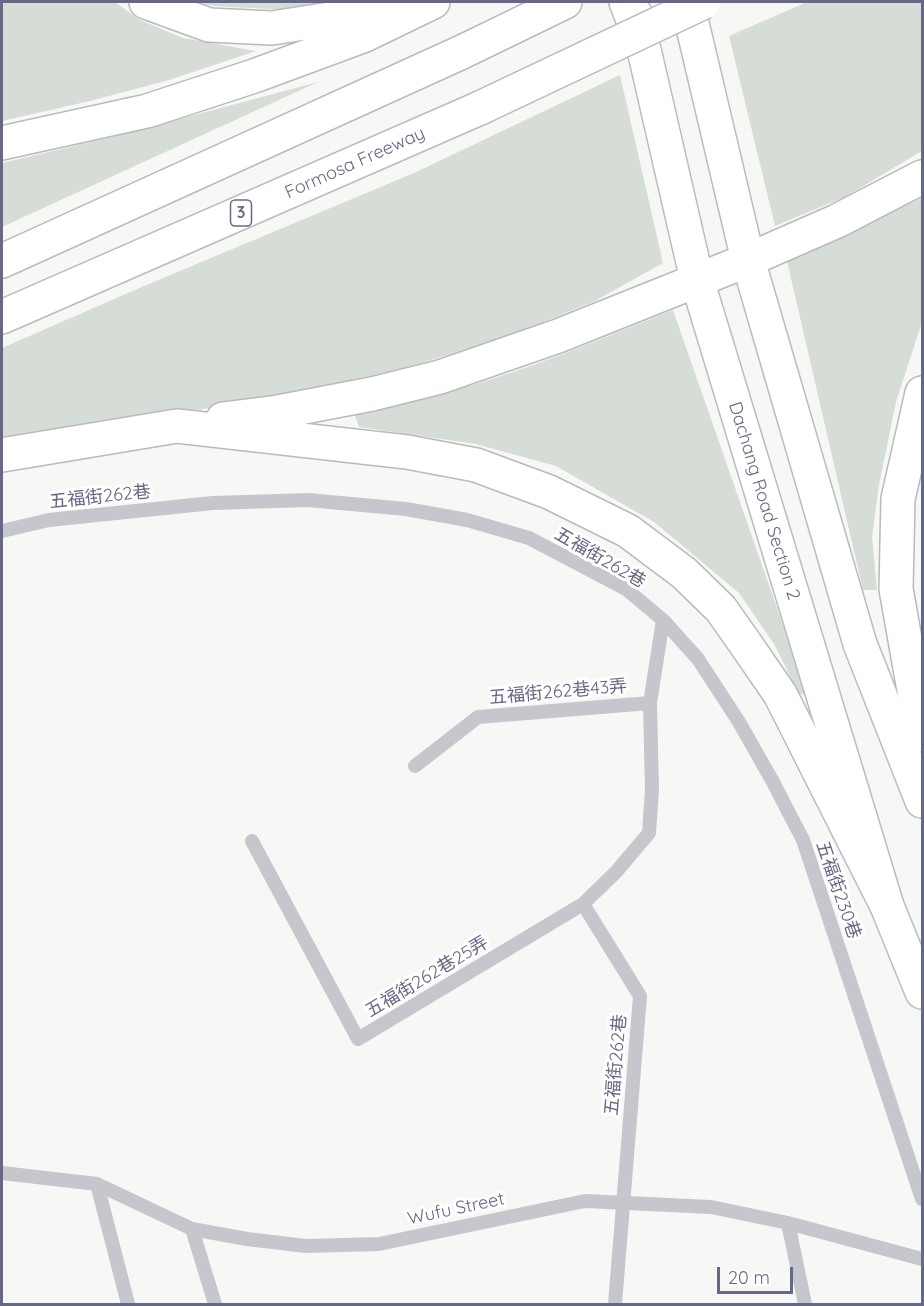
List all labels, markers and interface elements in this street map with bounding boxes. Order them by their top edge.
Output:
street label: Formosa Freeway [282,122,428,204]
road number: 3 [230,200,252,226]
street label: Dachang Road Section 2 [724,399,804,603]
street label: 五福街262巷 [48,481,152,513]
street label: 五福街262巷 [551,523,649,593]
street label: 五福街262巷43弄 [488,675,628,709]
street label: 五福街230巷 [811,838,865,942]
street label: 五福街262巷25弄 [362,932,492,1022]
street label: 五福街262巷 [601,1013,631,1117]
street label: Wufu Street [406,1188,506,1230]
scale bar [720,1255,796,1293]
text: 20 m [728,1266,770,1289]

